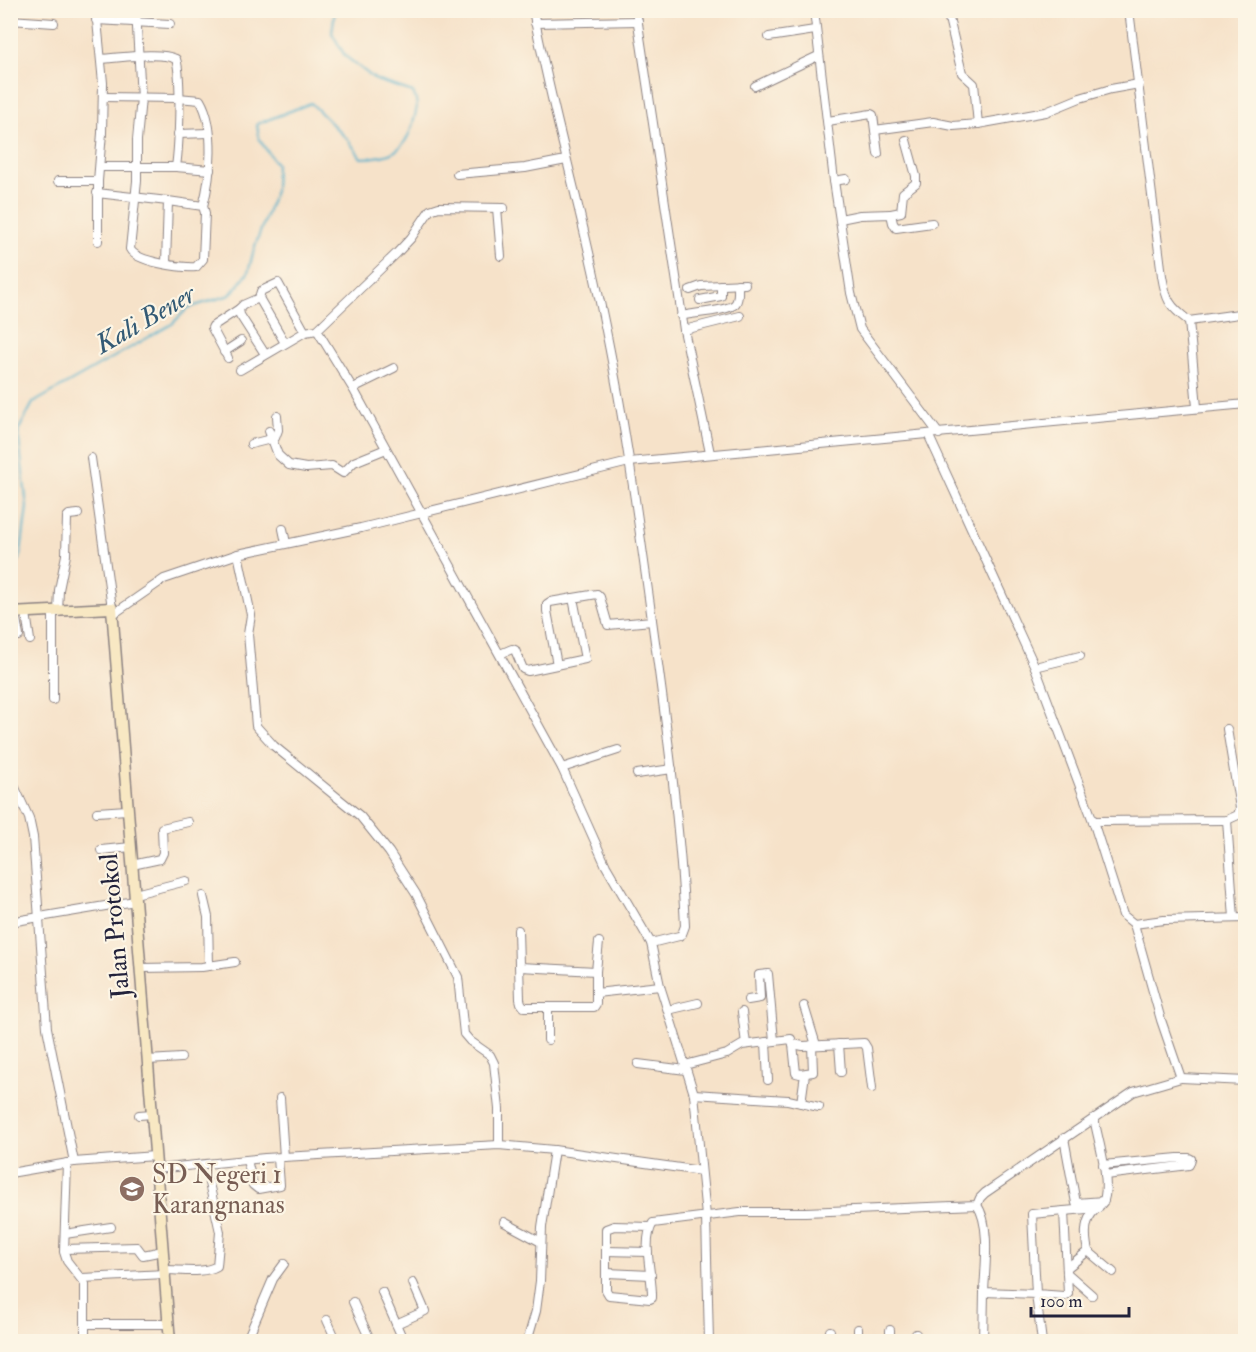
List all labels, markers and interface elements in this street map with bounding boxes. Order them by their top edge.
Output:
water label: Kali Bener [88,277,203,362]
street label: Jalan Protokol [93,852,137,1001]
place label: SD Negeri 1 Karangnanas [152,1159,285,1221]
school or university icon: SD Negeri 1 Karangnanas [117,1174,147,1204]
scale bar [1031,1280,1128,1318]
text: 100 m [1040,1290,1083,1313]

